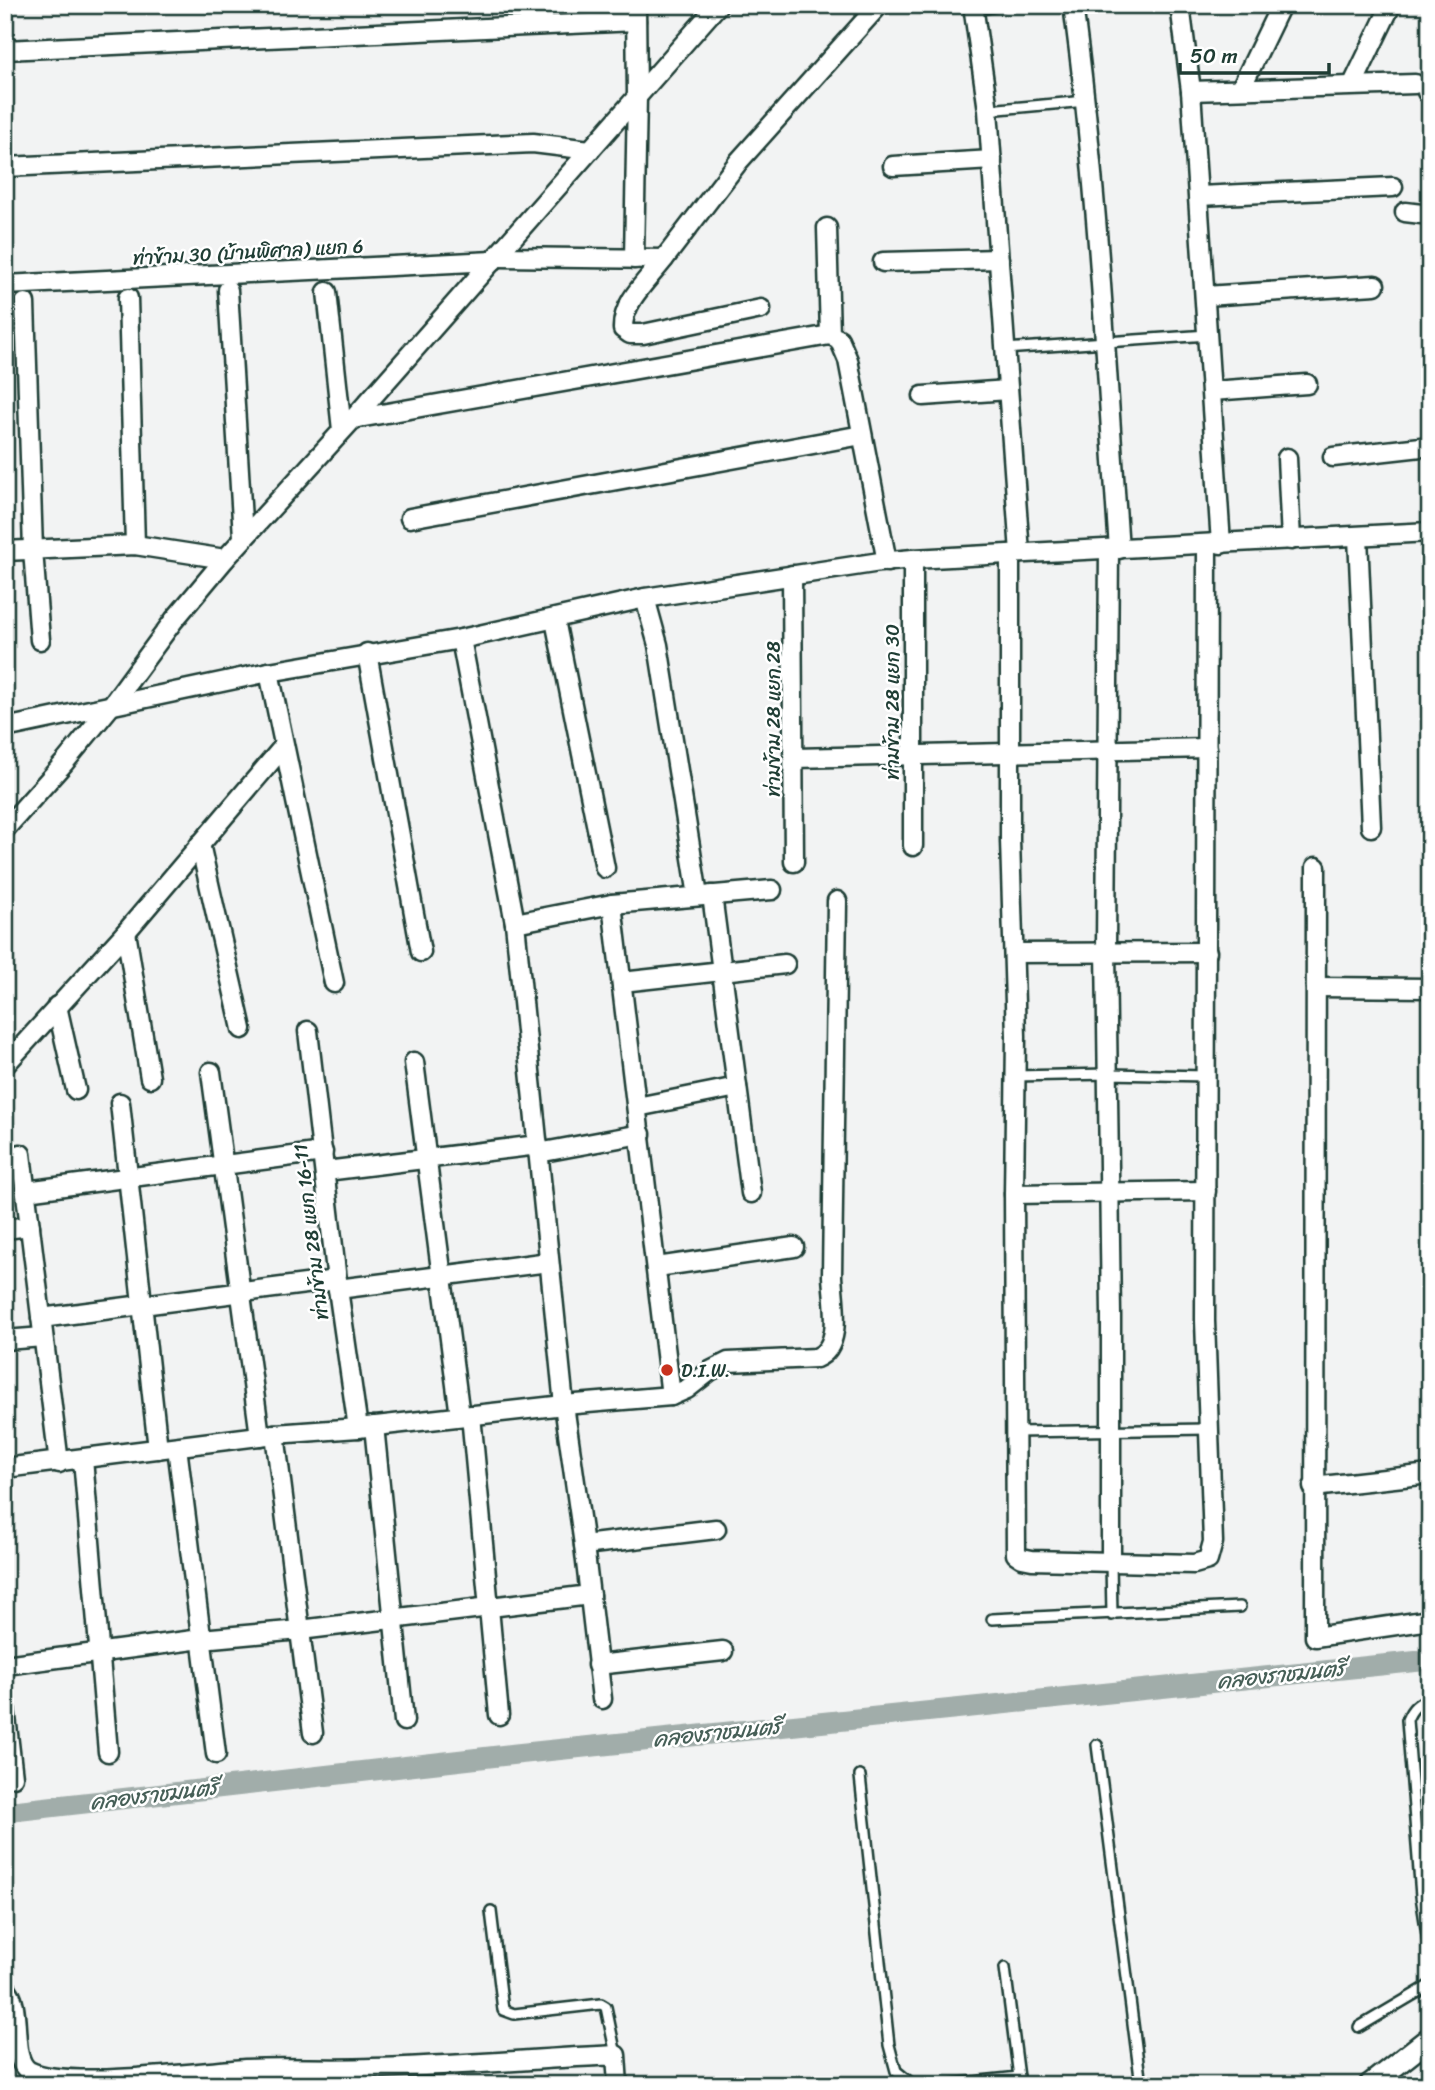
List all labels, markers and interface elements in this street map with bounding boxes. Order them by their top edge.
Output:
scale bar [1180,32,1328,76]
text: 50 m [1190,37,1238,75]
street label: ท่าข้าม 30 (บ้านพิศาล) แยก 6 [132,229,364,275]
street label: ท่ามข้าม 28 แยก 30 [876,624,909,780]
street label: ท่ามข้าม 28 แยก 28 [757,640,790,797]
street label: ท่ามข้าม 28 แยก 16-11 [284,1142,338,1322]
place label: D.I.W. [681,1354,730,1387]
marker: D.I.W. [659,1362,675,1378]
water label: คลองราชมนตรี [1215,1649,1354,1701]
water label: คลองราชมนตรี [651,1707,790,1759]
water label: คลองราชมนตรี [88,1767,227,1822]

